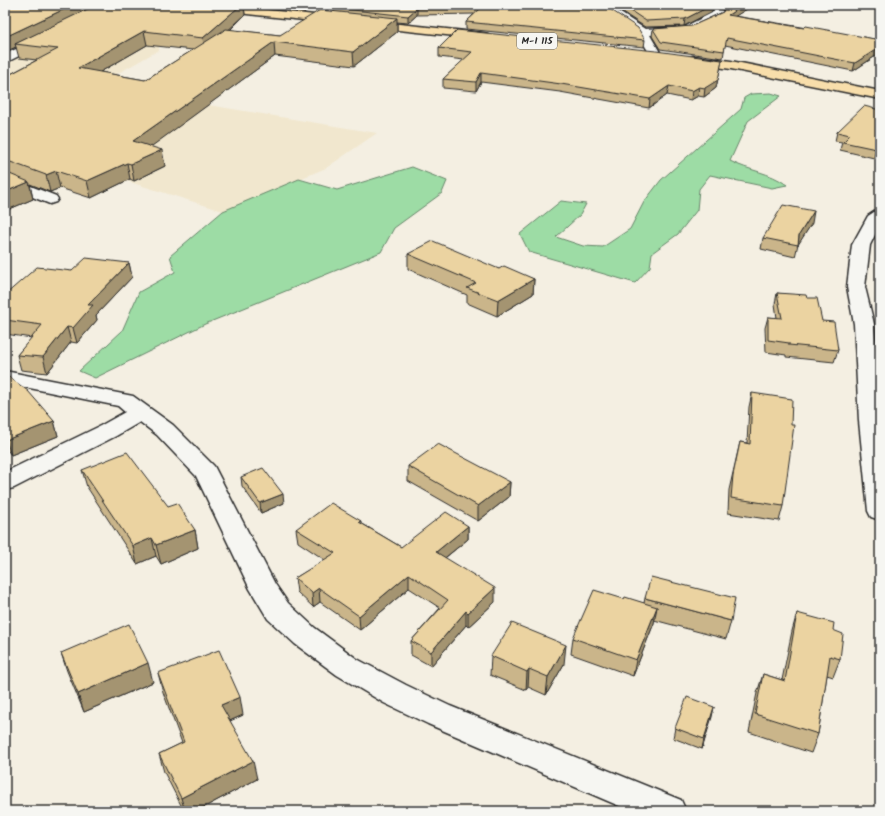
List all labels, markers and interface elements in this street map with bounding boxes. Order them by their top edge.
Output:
road number: M-I 115 [517,33,557,49]

